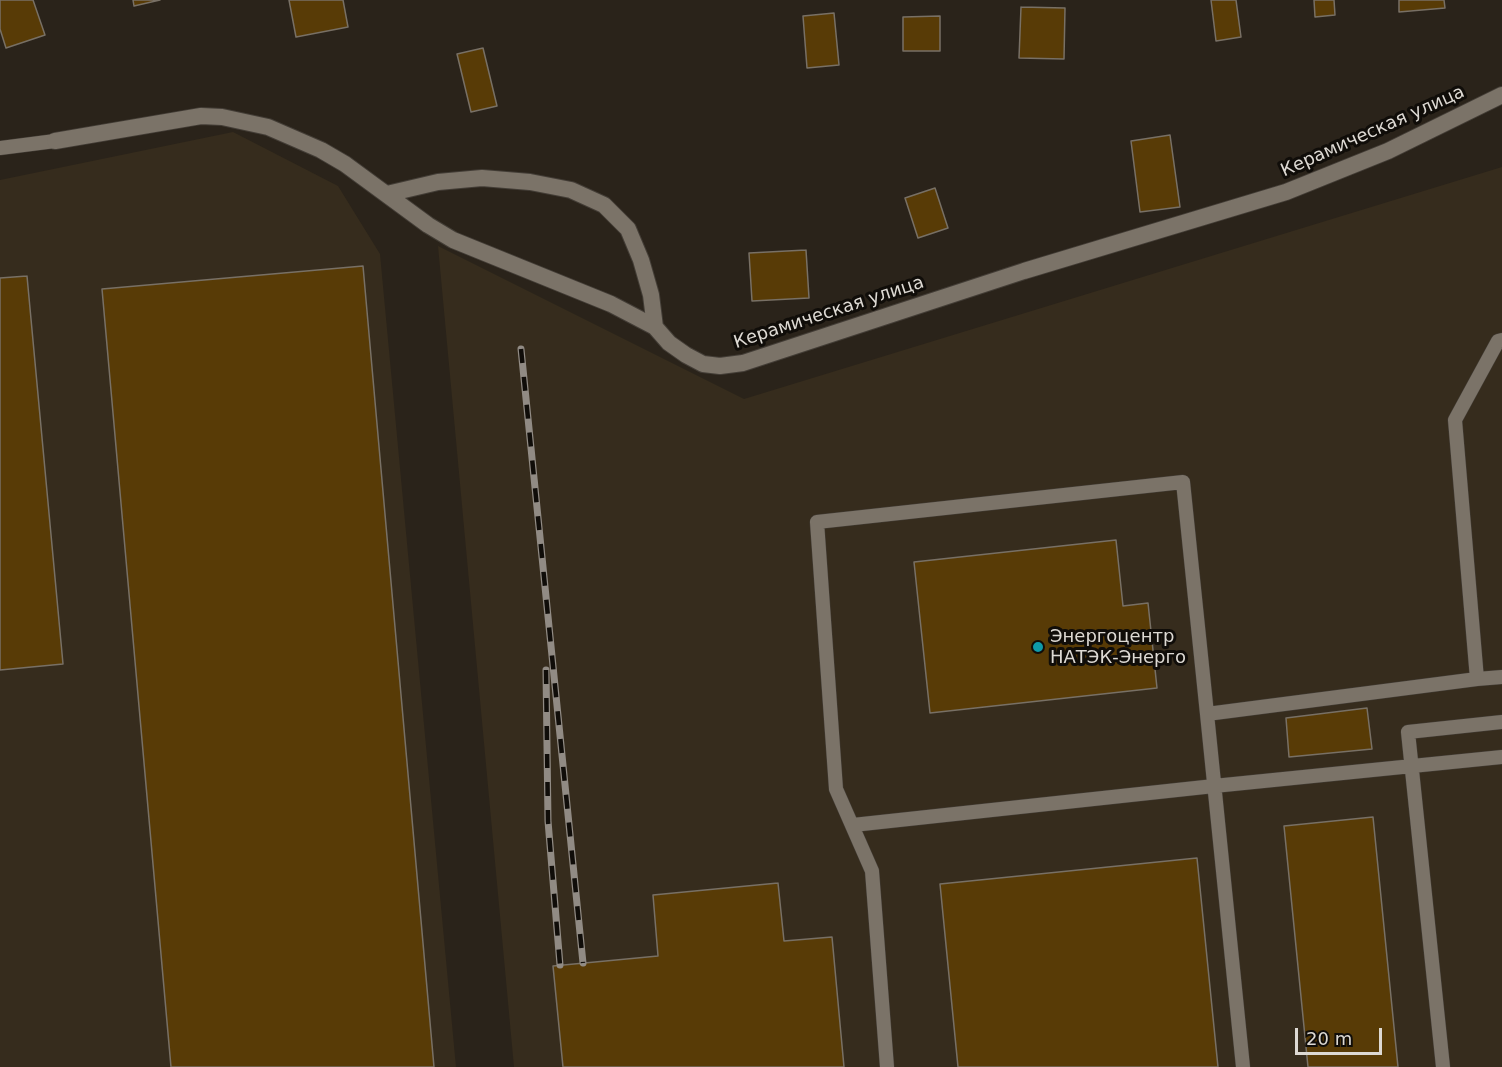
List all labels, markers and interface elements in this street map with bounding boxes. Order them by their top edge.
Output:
street label: Керамическая улица [1278,82,1468,182]
street label: Керамическая улица [731,272,927,354]
place label: Энергоцентр НАТЭК-Энерго [1050,626,1186,668]
marker: Энергоцентр НАТЭК-Энерго [1031,640,1045,654]
scale bar [1298,1016,1385,1054]
text: 20 m [1306,1028,1352,1049]

